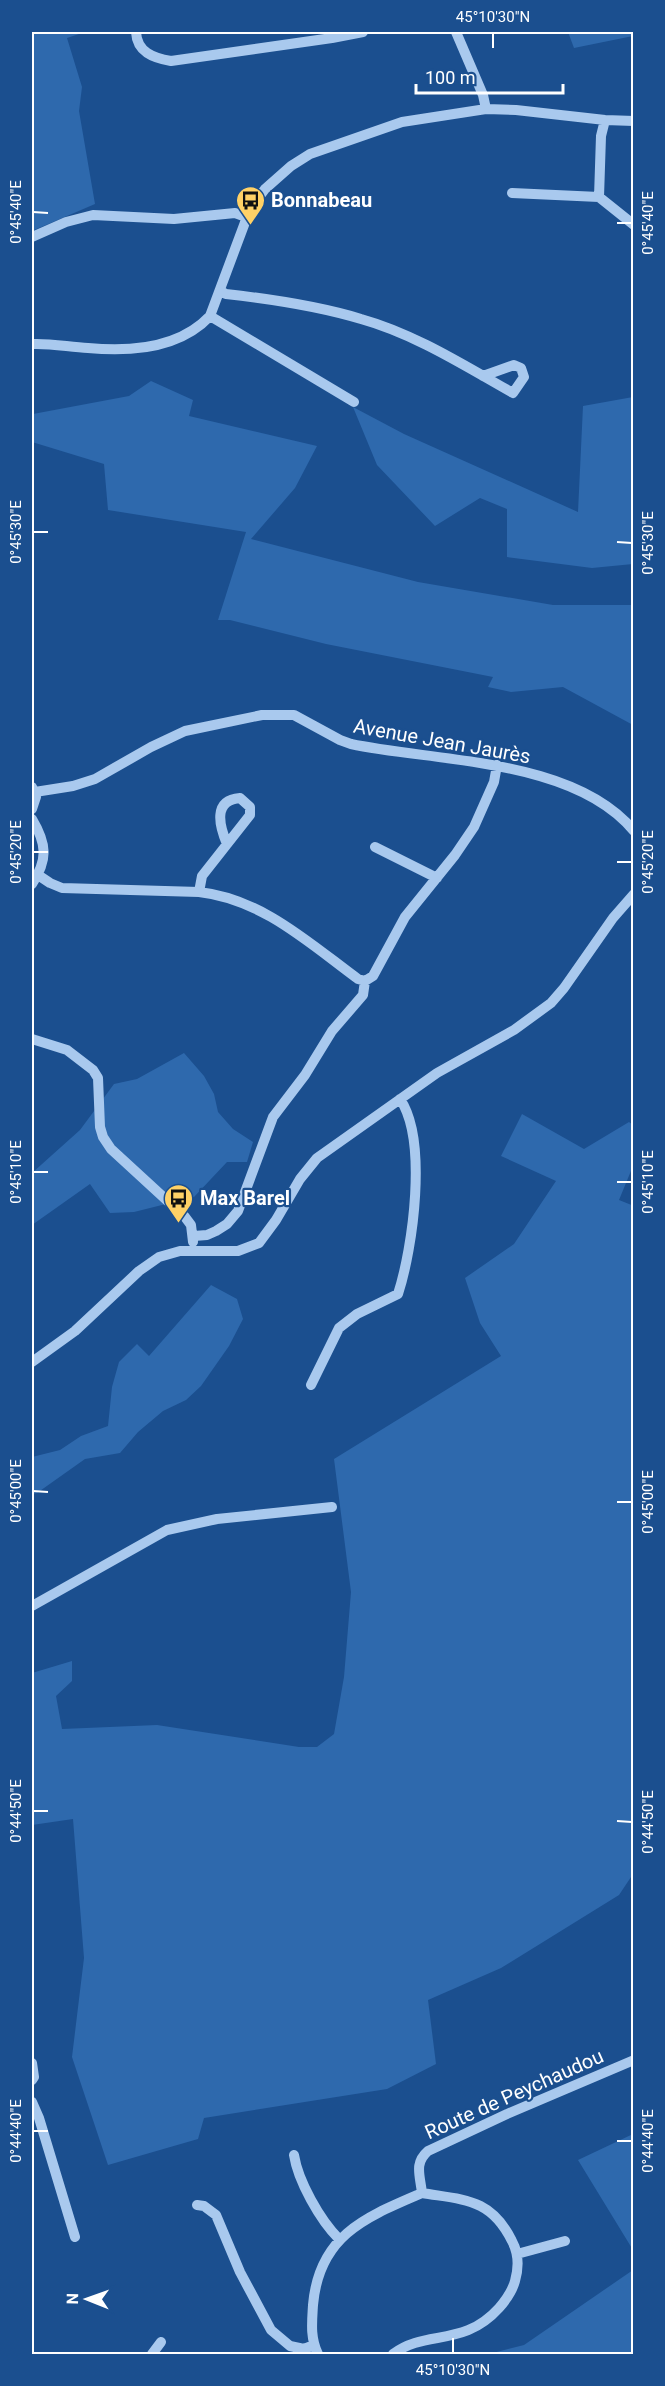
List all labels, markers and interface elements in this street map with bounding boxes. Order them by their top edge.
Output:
text: 45°10'30"N [456,8,530,26]
scale bar [416,57,563,95]
text: 100 m [425,67,476,88]
text: 0°45'40"E [7,180,25,244]
bus stop icon: Bonnabeau [234,184,266,226]
place label: Bonnabeau [271,188,372,212]
text: 0°45'40"E [639,191,657,255]
text: 0°45'30"E [7,500,25,564]
text: 0°45'30"E [639,511,657,575]
street label: Avenue Jean Jaurès [352,714,532,768]
text: 0°45'20"E [7,820,25,884]
text: 0°45'20"E [639,830,657,894]
text: 0°45'10"E [7,1140,25,1204]
text: 0°45'10"E [639,1150,657,1214]
bus stop icon: Max Barel [163,1182,195,1224]
place label: Max Barel [200,1186,290,1210]
text: 0°45'00"E [7,1459,25,1523]
text: 0°45'00"E [639,1470,657,1534]
text: 0°44'50"E [7,1779,25,1843]
text: 0°44'50"E [639,1790,657,1854]
street label: Route de Peychaudou [421,2044,607,2144]
text: 0°44'40"E [7,2099,25,2163]
text: 0°44'40"E [639,2109,657,2173]
north arrow [57,2269,117,2329]
text: N [63,2293,82,2305]
text: 45°10'30"N [416,2361,490,2379]

